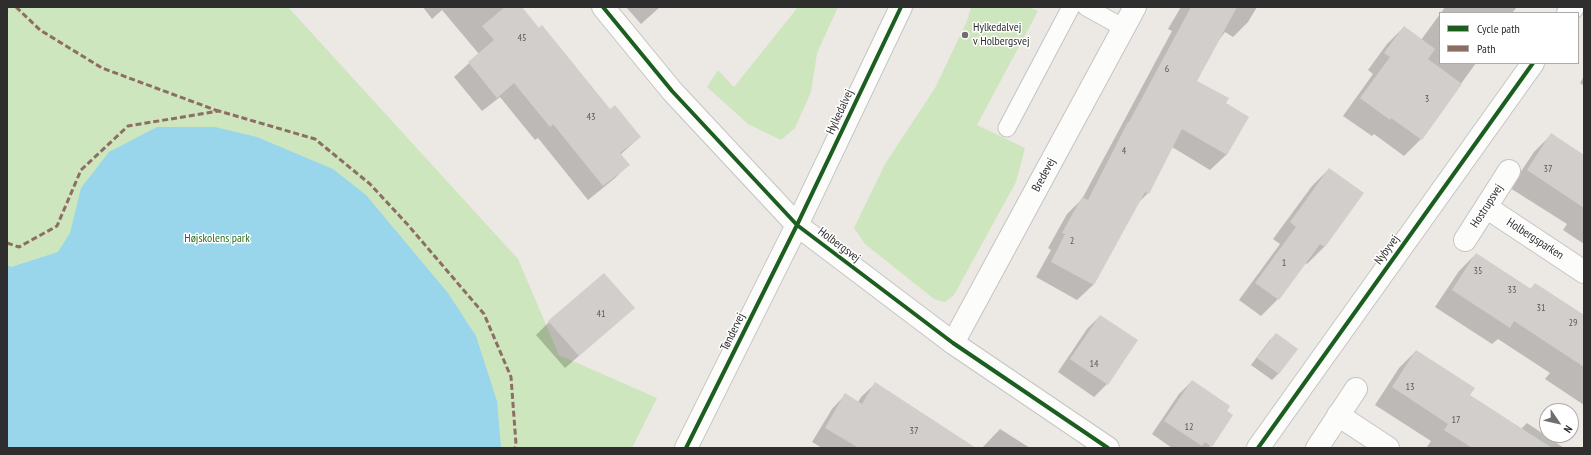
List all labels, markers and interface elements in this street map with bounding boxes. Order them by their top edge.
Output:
legend [1439,12,1579,64]
place label: Hylkedalvej v Holbergsvej [973,21,1029,49]
text: Cycle path [1477,21,1520,36]
marker: Hylkedalvej v Holbergsvej [960,30,970,40]
house number: 45 [518,32,526,44]
text: Path [1477,41,1495,56]
house number: 6 [1165,63,1169,75]
street label: Hylkedalvej [823,87,857,137]
house number: 3 [1425,93,1429,105]
house number: 43 [587,111,595,123]
house number: 4 [1122,145,1126,157]
street label: Bredevej [1029,156,1059,194]
house number: 37 [1544,163,1552,175]
street label: Hostrupsvej [1468,182,1506,230]
street label: Holbergsparken [1504,215,1566,263]
street label: Holbergsvej [815,224,863,266]
park label: Højskolens park [184,232,250,246]
street label: Nybyvej [1372,232,1402,268]
house number: 2 [1070,235,1074,247]
house number: 1 [1282,257,1286,269]
house number: 35 [1474,265,1482,277]
house number: 33 [1508,284,1516,296]
house number: 31 [1537,302,1545,314]
house number: 41 [597,308,605,320]
street label: Tøndervej [718,311,748,353]
house number: 29 [1569,317,1577,329]
house number: 14 [1090,358,1098,370]
house number: 13 [1406,381,1414,393]
north arrow [1539,403,1579,443]
house number: 17 [1452,414,1460,426]
house number: 12 [1185,421,1193,433]
text: N [1561,423,1576,436]
house number: 37 [910,425,918,437]

